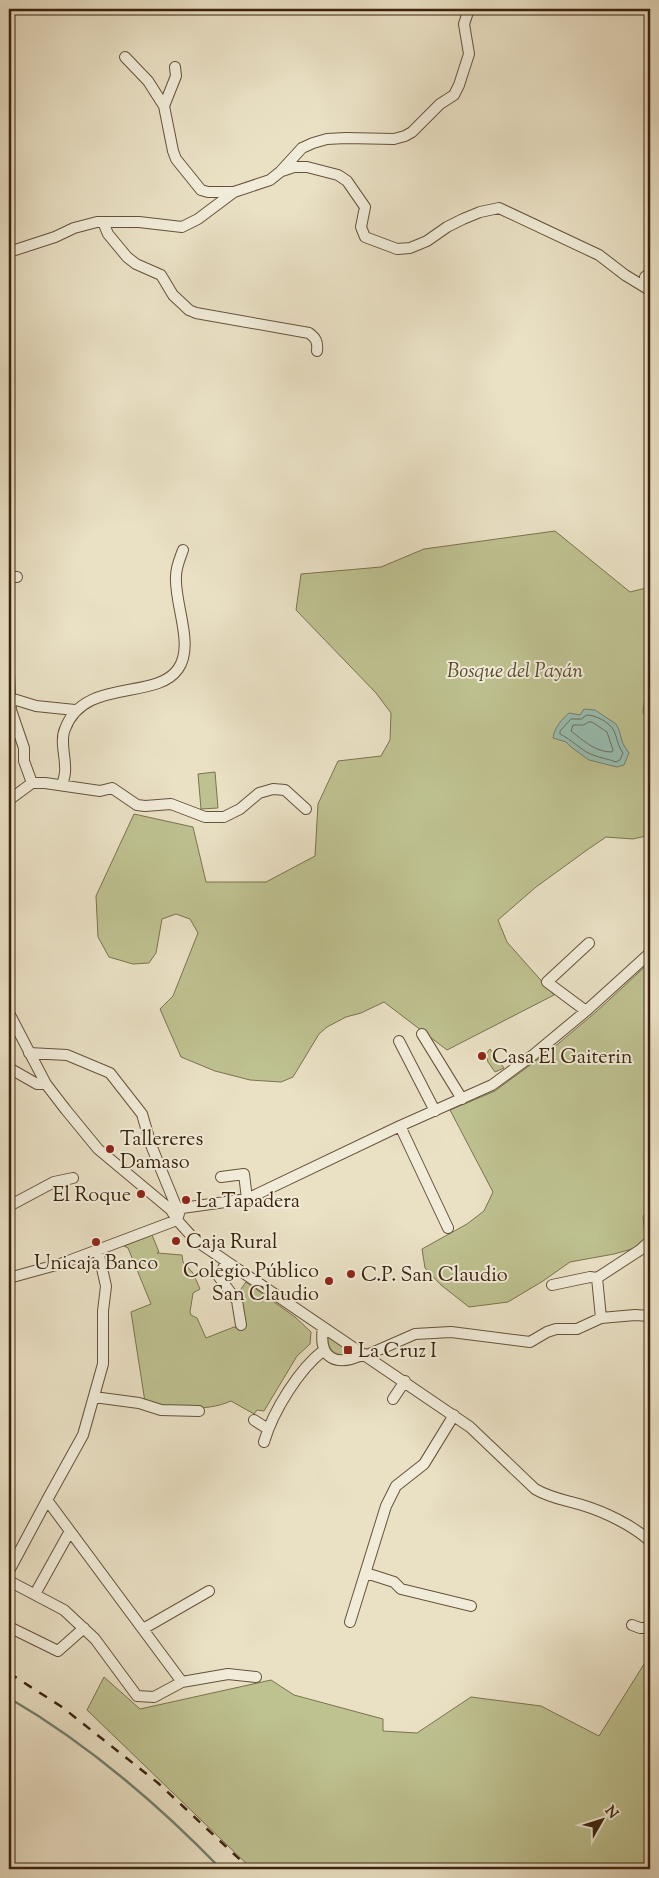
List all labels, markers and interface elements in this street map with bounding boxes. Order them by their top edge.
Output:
park label: Bosque del Payán [447,658,583,687]
place label: Casa El Gaiterin [492,1044,633,1073]
marker: Casa El Gaiterin [476,1050,488,1062]
place label: Tallereres Damaso [120,1126,203,1178]
marker: Tallereres Damaso [104,1143,116,1155]
place label: El Roque [53,1182,131,1211]
marker: El Roque [135,1188,147,1200]
place label: La Tapadera [196,1188,300,1217]
marker: La Tapadera [180,1194,192,1206]
place label: Caja Rural [186,1229,278,1258]
marker: Caja Rural [170,1235,182,1247]
marker: Unicaja Banco [90,1236,102,1248]
place label: Unicaja Banco [34,1250,158,1279]
place label: Colegio Público San Claudio [183,1258,319,1310]
place label: C.P. San Claudio [361,1262,508,1291]
marker: C.P. San Claudio [345,1268,357,1280]
marker: Colegio Público San Claudio [323,1275,335,1287]
place label: La Cruz I [358,1338,437,1367]
marker: La Cruz I [342,1344,354,1356]
north arrow [576,1796,626,1846]
text: N [599,1802,622,1824]

